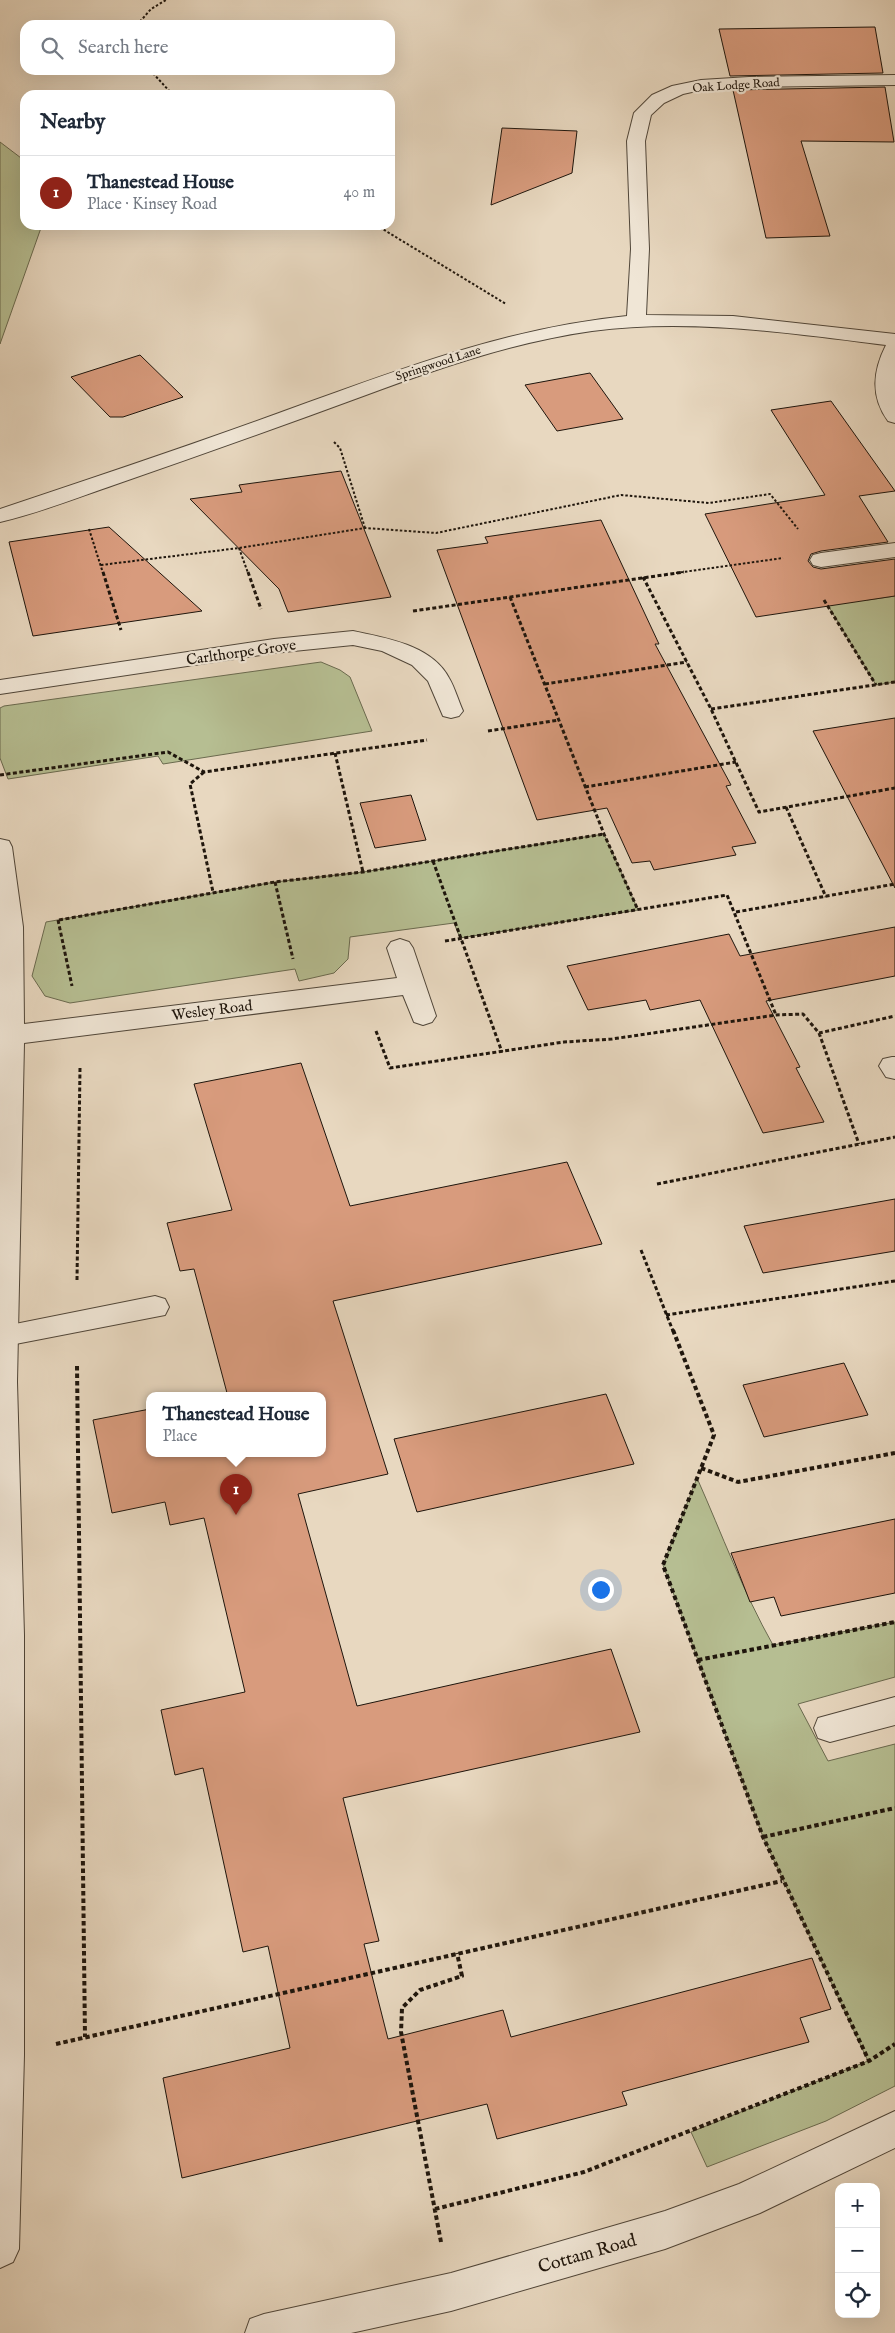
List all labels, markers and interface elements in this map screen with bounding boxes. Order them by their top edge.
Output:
search box [20,20,395,75]
icon: search [38,34,66,62]
text: Search here [78,36,169,60]
street label: Oak Lodge Road [692,75,781,96]
text: Nearby [40,109,105,136]
text: Thanestead House [87,171,234,195]
text: 1 [53,183,59,203]
text: 40 m [343,183,375,203]
text: Place · Kinsey Road [87,195,217,215]
street label: Springwood Lane [394,342,483,385]
street label: Carlthorpe Grove [185,635,297,670]
street label: Wesley Road [171,996,254,1025]
popup [146,1392,326,1457]
text: Thanestead House [163,1403,309,1427]
text: Place [163,1427,197,1447]
pin: 1 [220,1474,252,1515]
your location [588,1577,614,1603]
map controls [835,2183,880,2318]
button: + [835,2183,880,2228]
button: − [835,2228,880,2273]
street label: Cottam Road [536,2229,640,2279]
button: locate [835,2273,880,2318]

